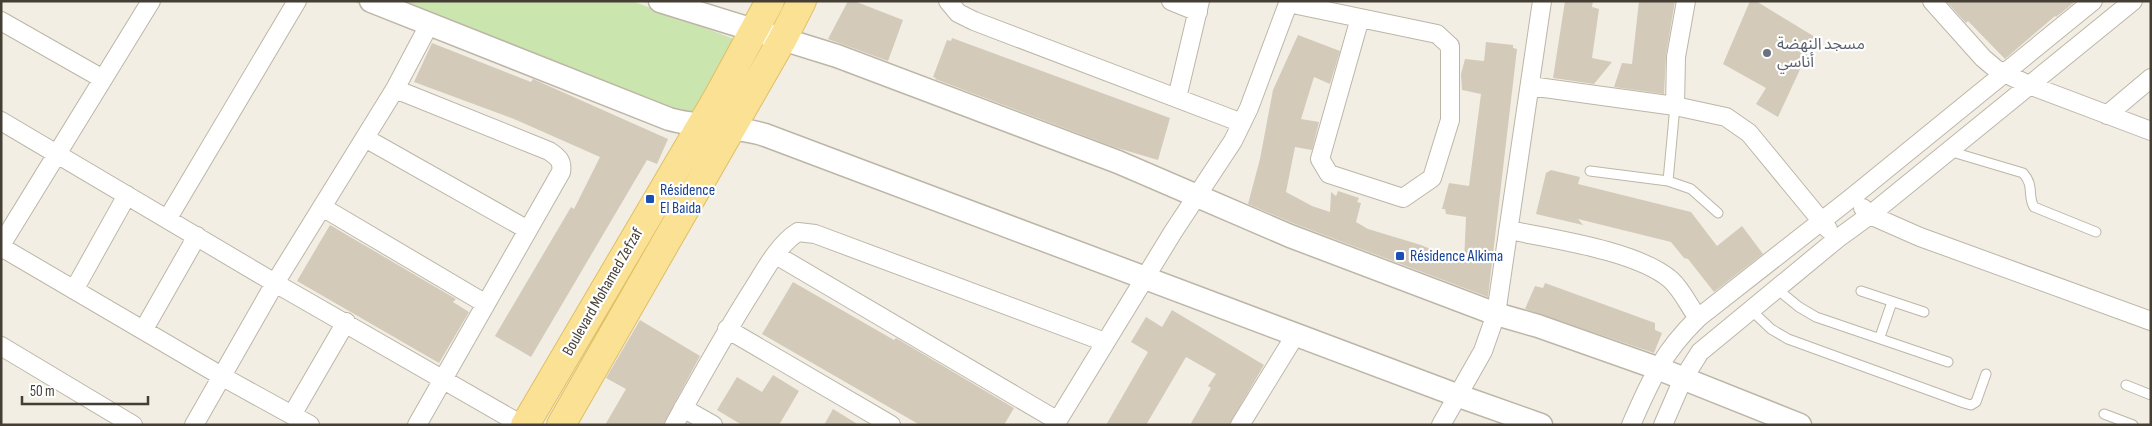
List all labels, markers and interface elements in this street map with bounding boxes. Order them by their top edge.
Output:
place label: مسجد النهضة أناسي [1777,35,1865,73]
marker: مسجد النهضة أناسي [1761,47,1773,59]
place label: Résidence El Baida [660,181,715,218]
marker: Résidence El Baida [644,193,656,205]
street label: Boulevard Mohamed Zefzaf [559,224,648,359]
place label: Résidence Alkima [1410,247,1503,266]
marker: Résidence Alkima [1394,250,1406,262]
scale bar [22,374,149,406]
text: 50 m [30,382,55,401]

